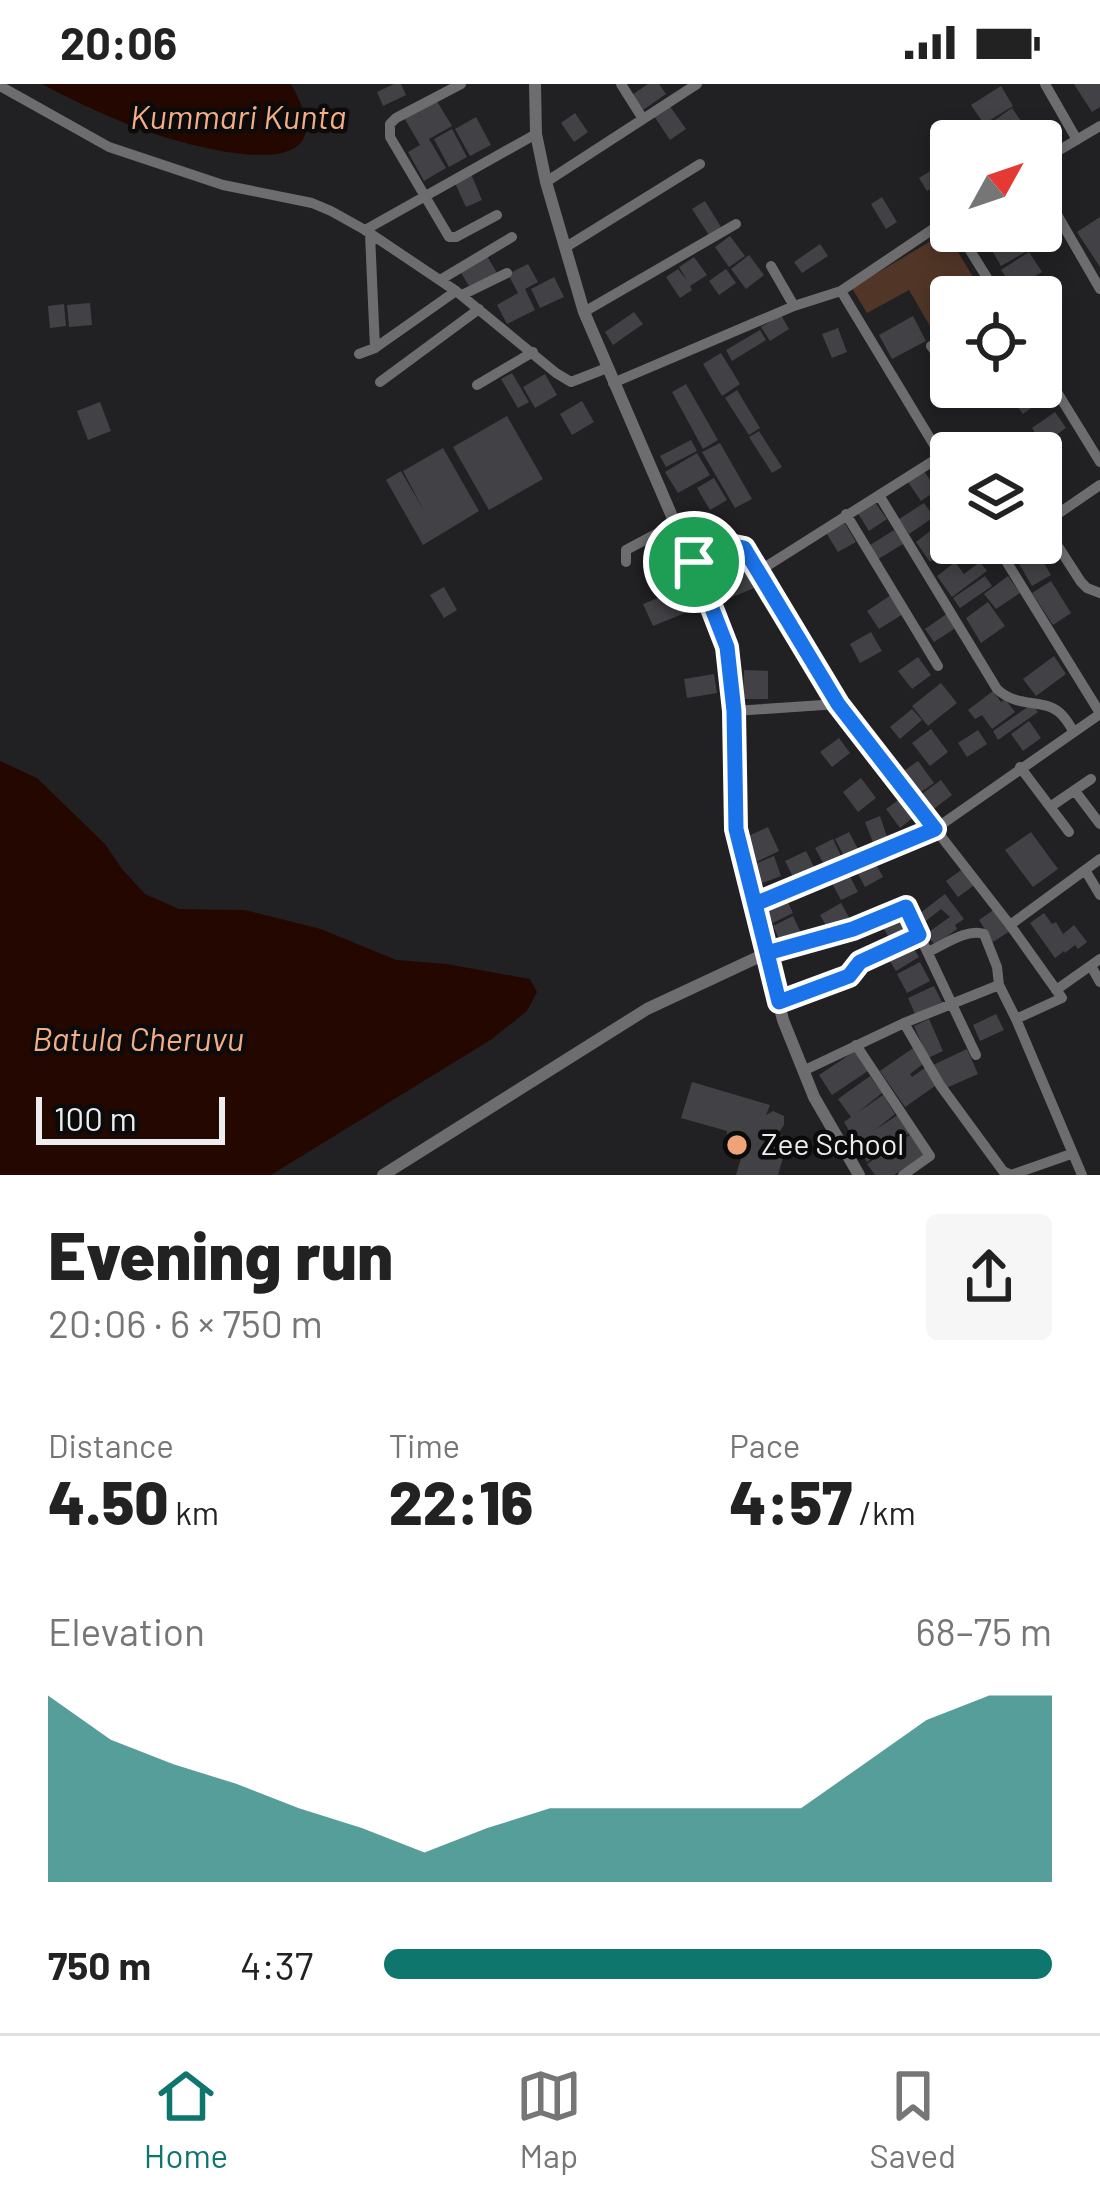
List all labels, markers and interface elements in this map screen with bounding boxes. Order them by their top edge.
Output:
text: 20:06 [60,15,177,69]
water label: Kummari Kunta [130,96,346,136]
north arrow [930,120,1062,252]
map controls [930,120,1062,564]
button: locate [930,276,1062,408]
button: layers [930,432,1062,564]
pin [643,511,745,613]
icon: arrive [661,529,727,595]
water label: Batula Cheruvu [32,1018,244,1058]
scale bar [36,1091,225,1144]
text: 100 m [54,1098,137,1138]
place label: Zee School [761,1125,904,1161]
marker: Zee School [724,1132,750,1158]
text: Evening run [48,1214,393,1293]
button: share [926,1214,1052,1340]
text: 20:06 · 6 × 750 m [48,1299,323,1346]
text: Distance [48,1425,174,1465]
text: Time [389,1425,460,1465]
text: Pace [729,1425,800,1465]
text: 4.50 [48,1465,169,1537]
text: 22:16 [389,1465,533,1537]
text: 4:57 [729,1465,852,1537]
text: km [169,1492,219,1532]
text: /km [852,1492,916,1532]
text: Elevation [48,1607,205,1654]
text: 68–75 m [915,1607,1052,1654]
text: 750 m [48,1941,151,1988]
text: 4:37 [240,1941,313,1988]
tab: Home [144,2063,228,2175]
tab: Map [516,2063,582,2175]
tab: Saved [870,2063,956,2175]

